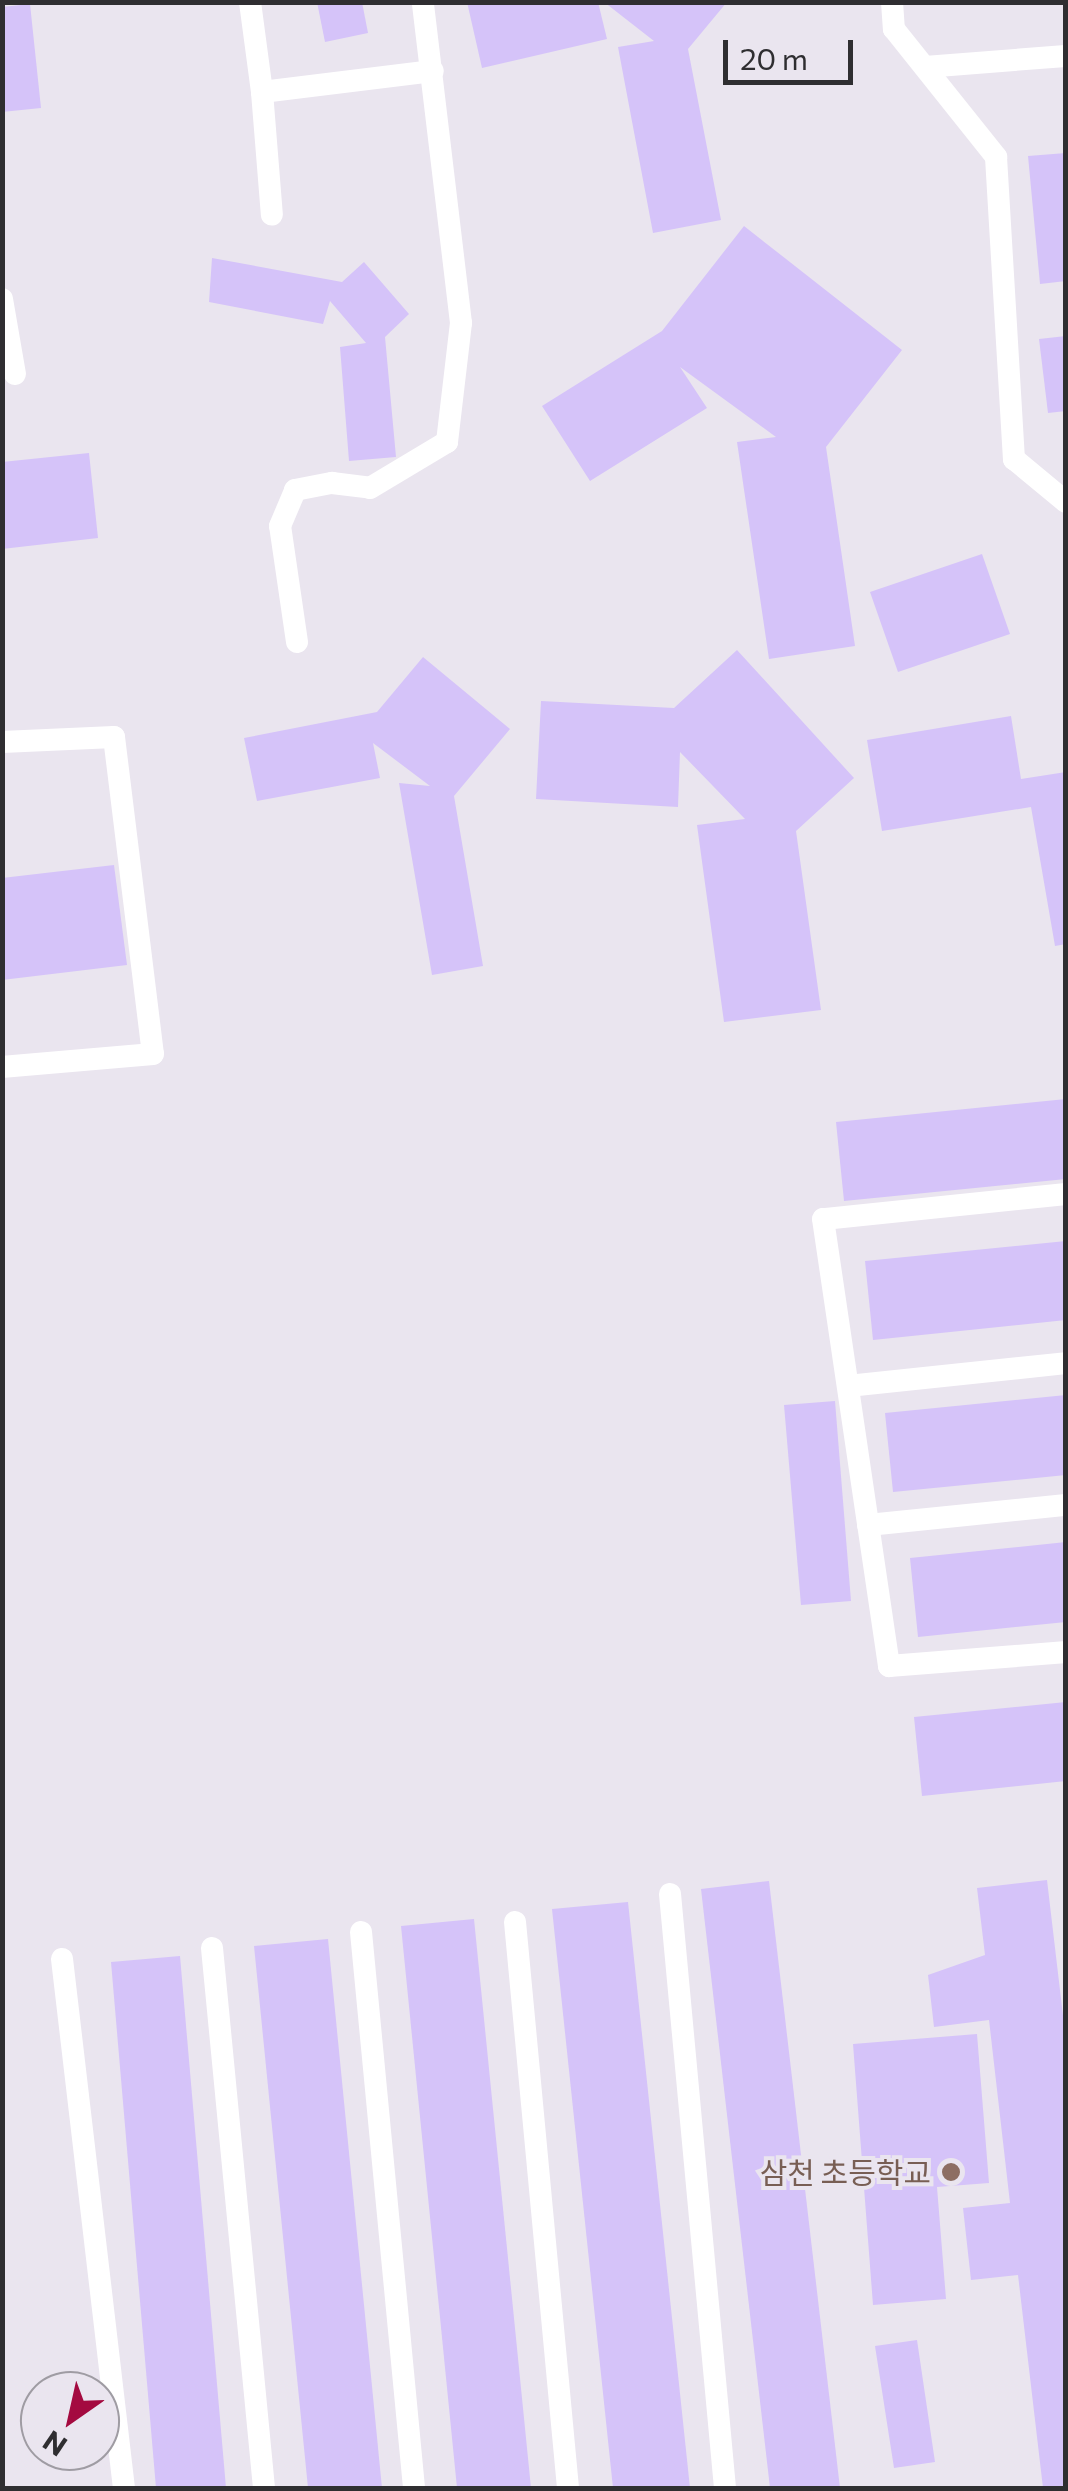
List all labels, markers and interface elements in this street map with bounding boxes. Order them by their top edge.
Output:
scale bar [728,20,858,82]
text: 20 m [740,39,808,76]
place label: 삼천 초등학교 [760,2154,931,2190]
marker: 삼천 초등학교 [940,2161,962,2183]
north arrow [20,2371,120,2471]
text: N [36,2424,73,2464]

